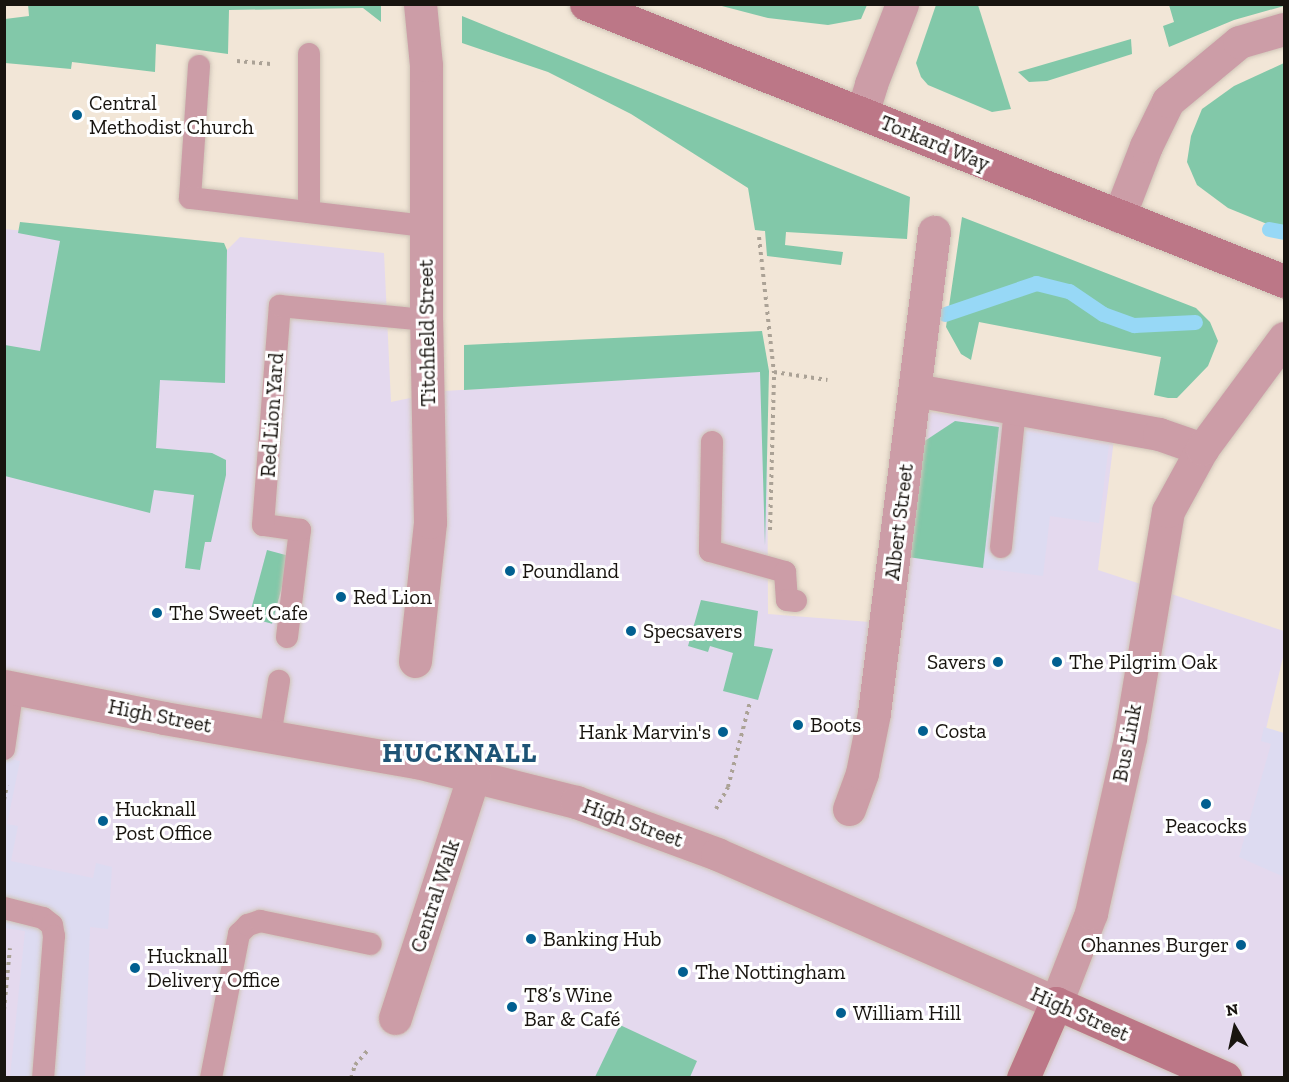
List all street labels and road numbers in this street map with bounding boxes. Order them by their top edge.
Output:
street label: Torkard Way [876,110,994,176]
street label: Titchfield Street [413,259,441,407]
street label: Red Lion Yard [255,351,289,479]
street label: Albert Street [879,462,919,582]
street label: High Street [106,694,214,738]
street label: Bus Link [1107,702,1147,784]
street label: High Street [579,793,687,853]
street label: Central Walk [405,836,465,956]
street label: High Street [1027,981,1133,1047]

